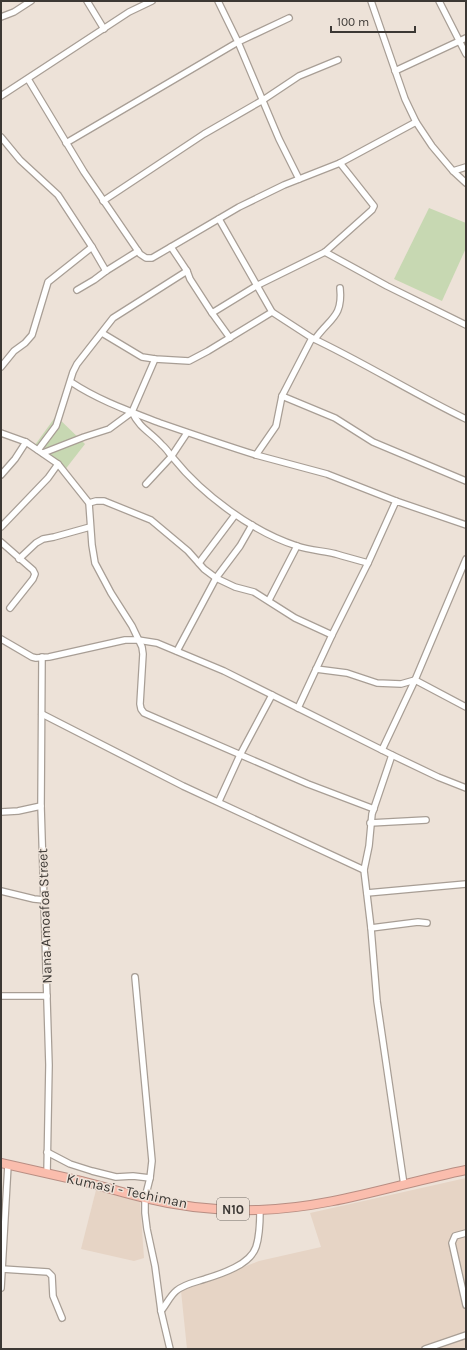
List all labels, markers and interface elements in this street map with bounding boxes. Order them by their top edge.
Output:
scale bar [331,8,415,34]
text: 100 m [337,15,369,29]
street label: Nana Amoafoa Street [34,848,56,984]
street label: Kumasi - Techiman [65,1170,189,1212]
road number: N10 [217,1198,249,1220]

